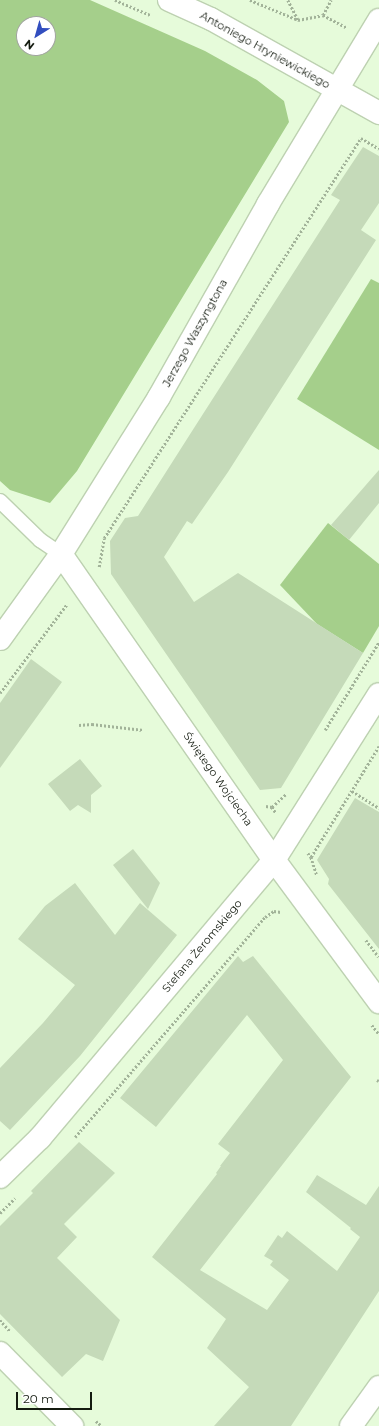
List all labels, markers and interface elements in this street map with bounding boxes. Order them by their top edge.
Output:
street label: Antoniego Hryniewickiego [198,9,332,91]
north arrow [16,16,56,56]
text: N [22,37,37,53]
street label: Jerzego Waszyngtona [160,277,230,389]
street label: Świętego Wojciecha [181,730,255,828]
street label: Stefana Żeromskiego [159,897,245,995]
scale bar [18,1384,94,1410]
text: 20 m [23,1391,54,1406]

